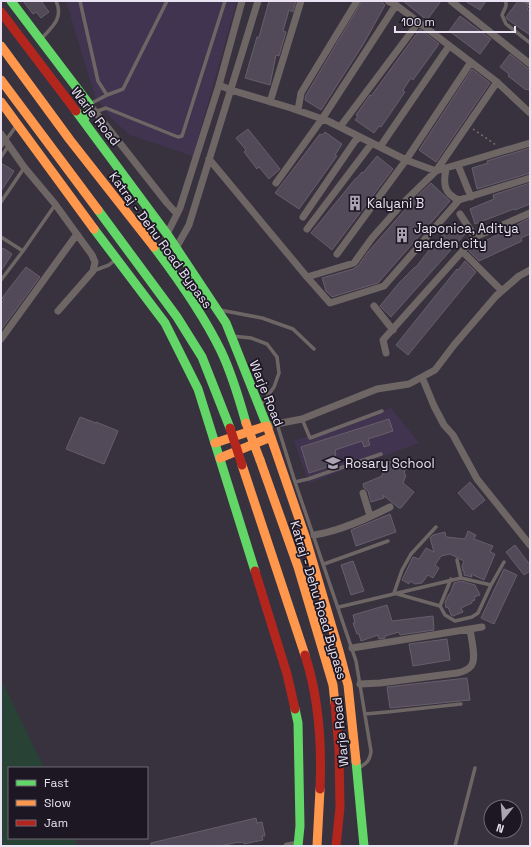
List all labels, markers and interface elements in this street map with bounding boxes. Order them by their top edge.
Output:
scale bar [395,8,515,34]
text: 100 m [401,14,435,30]
street label: Warje Road [67,84,124,149]
street label: Katraj - Dehu Road Bypass [105,169,216,312]
building icon: Kalyani B [346,194,364,212]
place label: Kalyani B [367,195,424,212]
place label: Japonica, Aditya garden city [414,220,519,252]
building icon: Japonica, Aditya garden city [393,226,411,244]
street label: Warje Road [246,358,287,429]
school or university icon: Rosary School [324,454,342,472]
place label: Rosary School [345,455,435,472]
street label: Katraj - Dehu Road Bypass [286,519,351,682]
street label: Warje Road [328,696,353,768]
legend [8,767,148,839]
text: Fast [44,775,69,791]
text: Slow [44,795,71,811]
north arrow [483,799,523,839]
text: Jam [44,815,68,831]
text: N [495,821,506,836]

